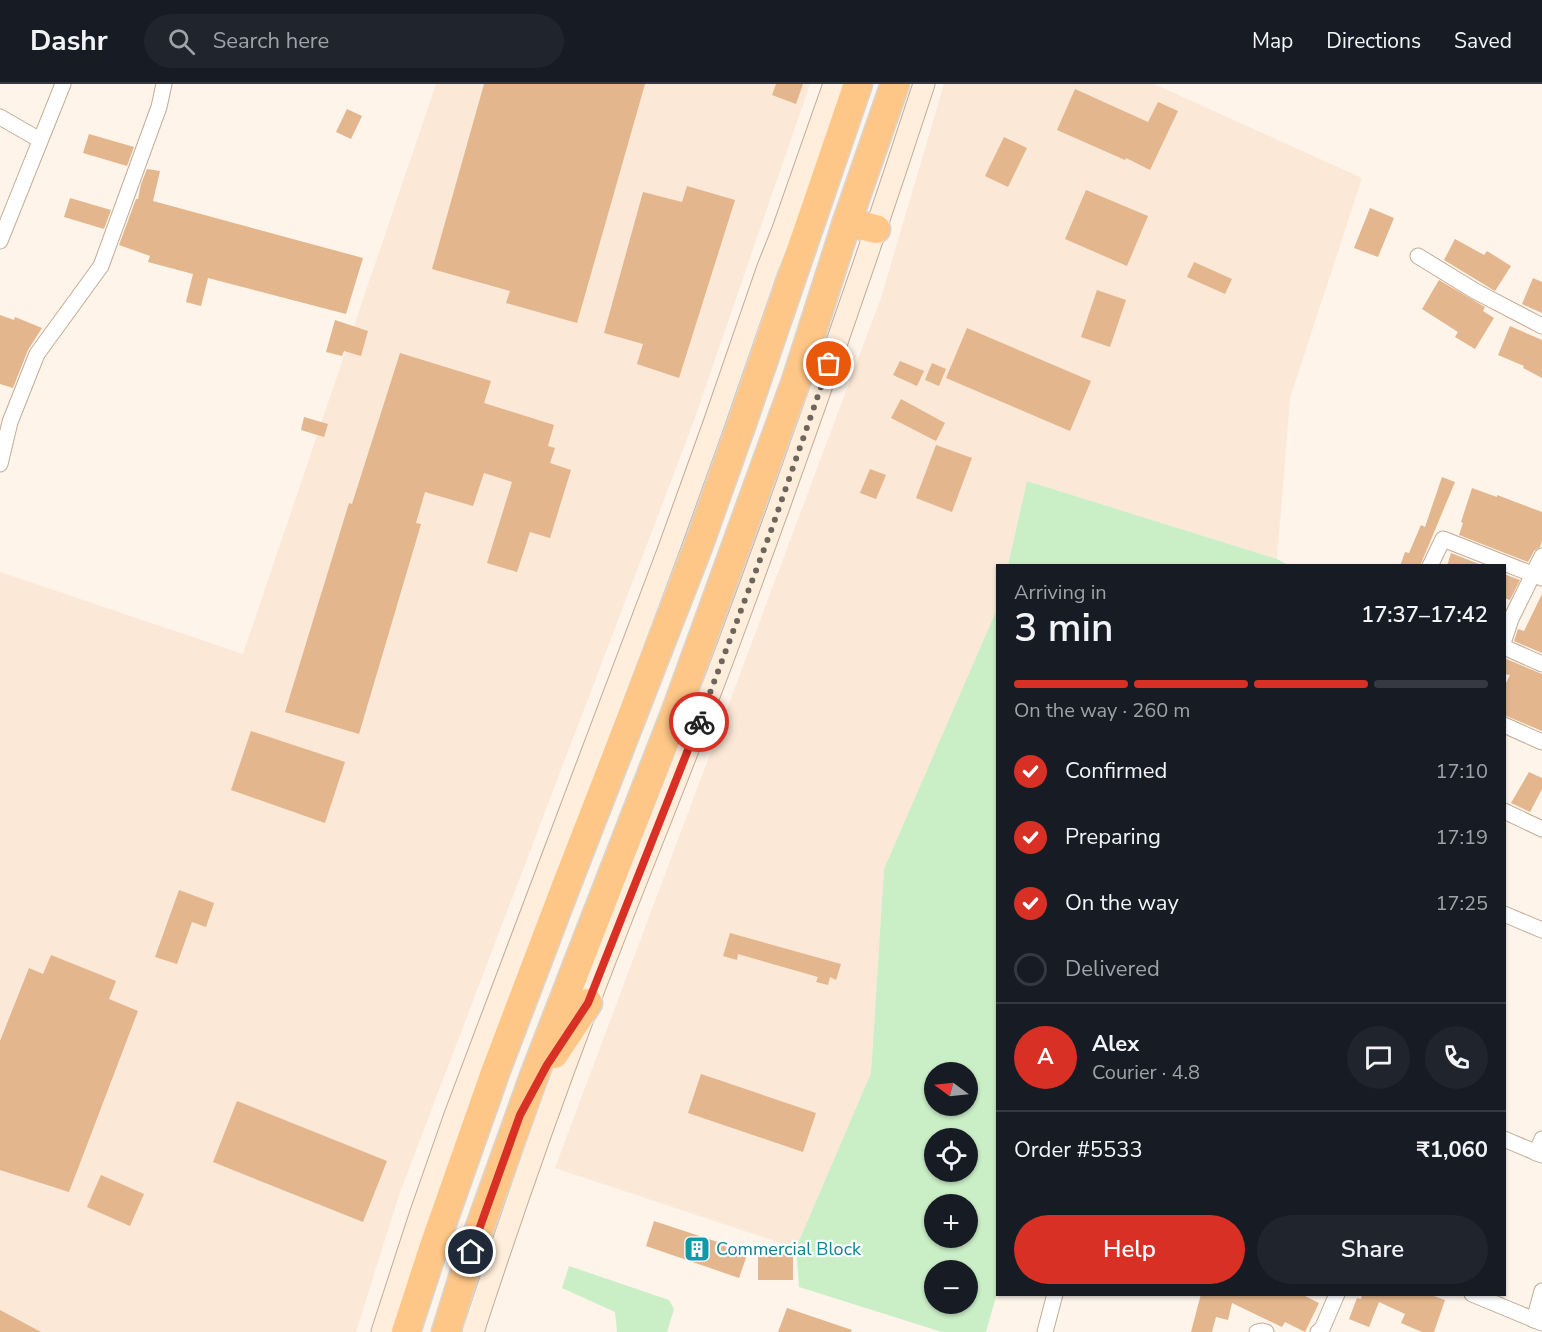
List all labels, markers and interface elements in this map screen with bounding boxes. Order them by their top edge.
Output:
search box [144,14,564,68]
text: Dashr [30,22,108,60]
icon: search [165,25,198,58]
text: Search here [213,26,329,56]
text: Map [1252,27,1293,55]
text: Directions [1326,27,1421,55]
text: Saved [1454,27,1512,55]
pin [803,338,854,389]
icon: bag [812,347,845,380]
text: Arriving in [1014,579,1107,606]
text: 17:37–17:42 [1361,600,1488,630]
text: 3 min [1014,602,1113,655]
courier [669,692,729,752]
text: On the way · 260 m [1014,697,1190,724]
icon: bike [683,706,716,739]
icon: check [1014,755,1047,788]
text: Confirmed [1065,756,1167,786]
text: 17:10 [1435,758,1488,785]
icon: check [1014,821,1047,854]
text: Preparing [1065,822,1161,852]
text: 17:19 [1435,824,1488,851]
icon: check [1014,887,1047,920]
text: On the way [1065,888,1179,918]
text: 17:25 [1435,890,1488,917]
text: Delivered [1065,954,1160,984]
button: chat [1347,1026,1410,1089]
button: phone [1425,1026,1488,1089]
text: Alex [1092,1029,1139,1059]
text: A [1037,1042,1054,1072]
text: Courier · 4.8 [1092,1059,1200,1086]
north arrow [924,1062,978,1116]
map controls [924,1062,978,1314]
button: locate [924,1128,978,1182]
text: Order #5533 [1014,1135,1143,1165]
text: ₹1,060 [1417,1135,1488,1165]
button: + [924,1194,978,1248]
button: Help [1014,1215,1245,1284]
button: Share [1257,1215,1488,1284]
pin [445,1226,496,1277]
building icon: Commercial Block [682,1234,712,1264]
icon: home [454,1235,487,1268]
place label: Commercial Block [716,1237,862,1261]
button: − [924,1260,978,1314]

